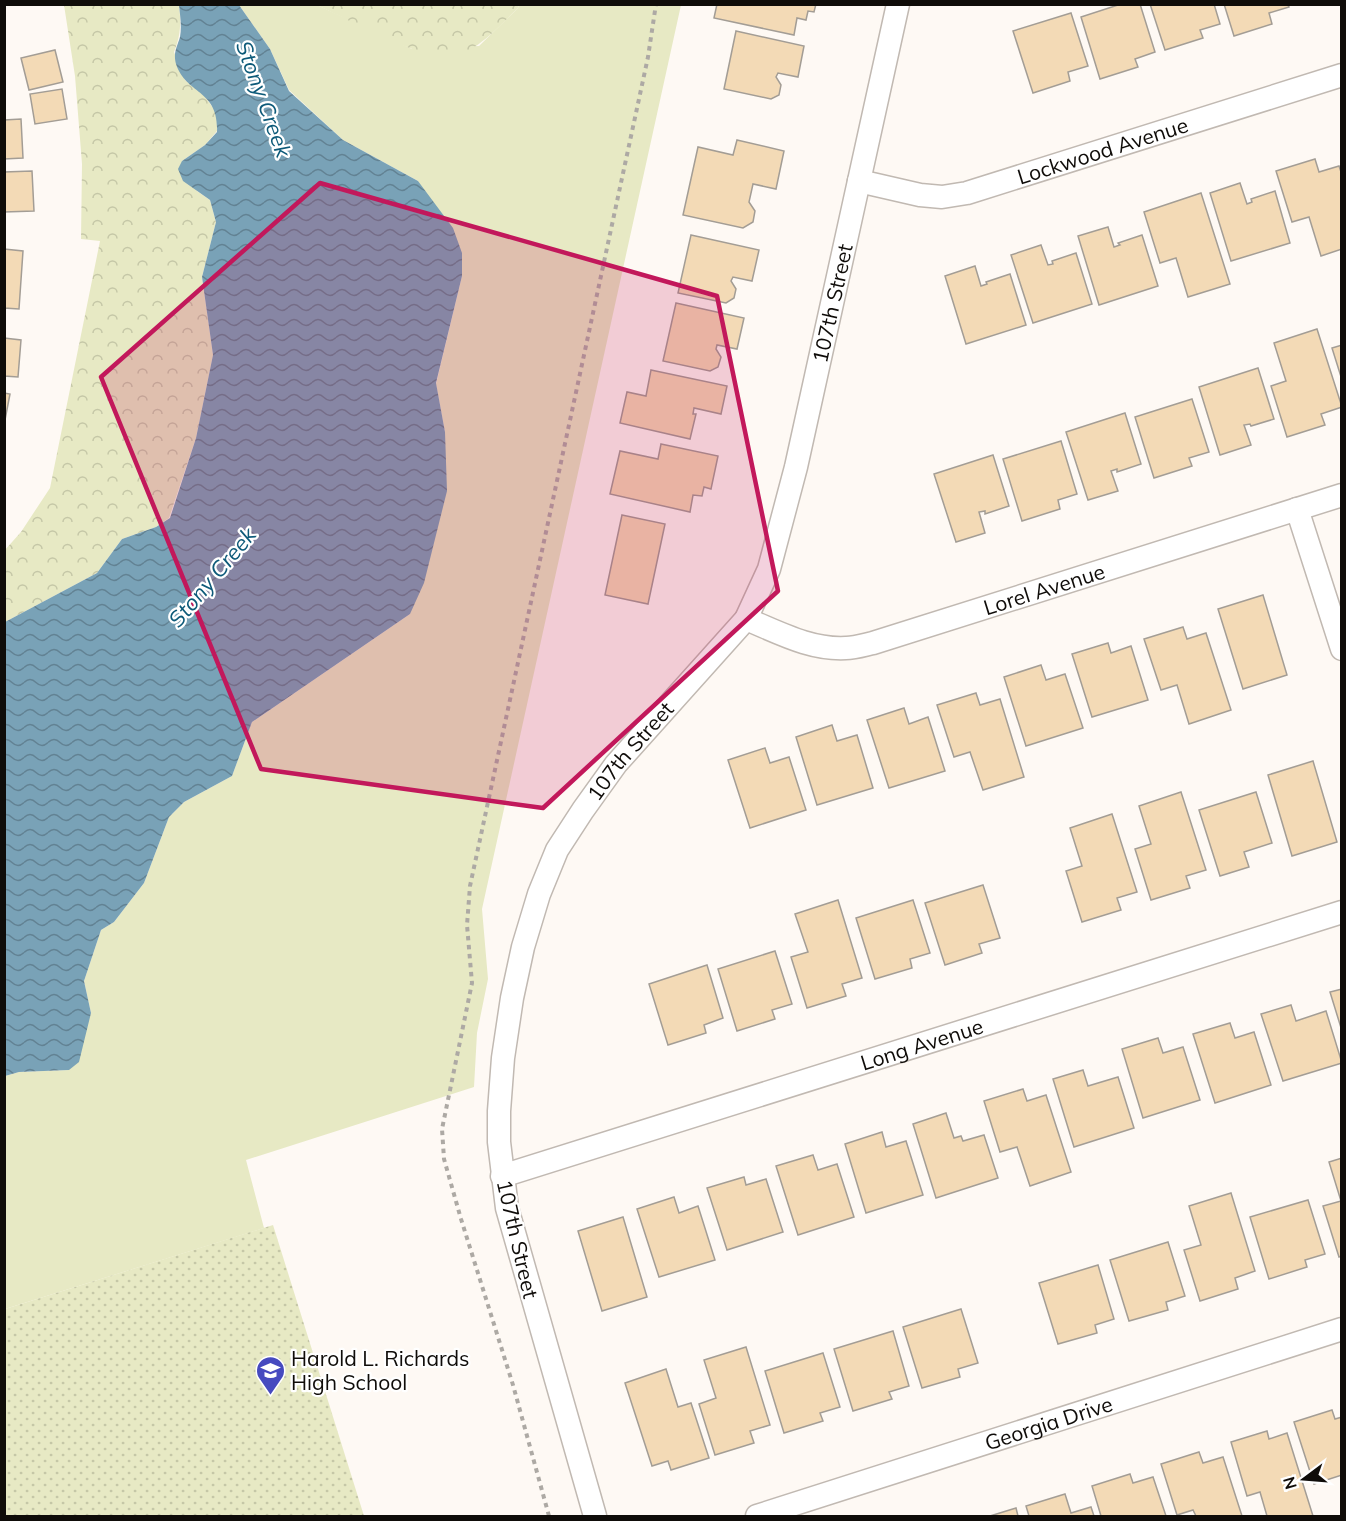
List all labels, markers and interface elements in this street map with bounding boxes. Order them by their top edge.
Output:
water label: Stony Creek [230,37,298,162]
street label: Lockwood Avenue [1014,111,1191,189]
street label: 107th Street [806,241,858,365]
water label: Stony Creek [162,521,262,633]
street label: Lorel Avenue [980,558,1108,620]
street label: 107th Street [581,696,679,805]
street label: Long Avenue [857,1013,986,1076]
street label: 107th Street [492,1177,544,1301]
place label: Harold L. Richards High School [291,1345,470,1395]
school or university icon: Harold L. Richards High School [254,1354,286,1396]
street label: Georgia Drive [981,1390,1116,1455]
north arrow [1274,1449,1334,1509]
text: N [1278,1475,1301,1492]

